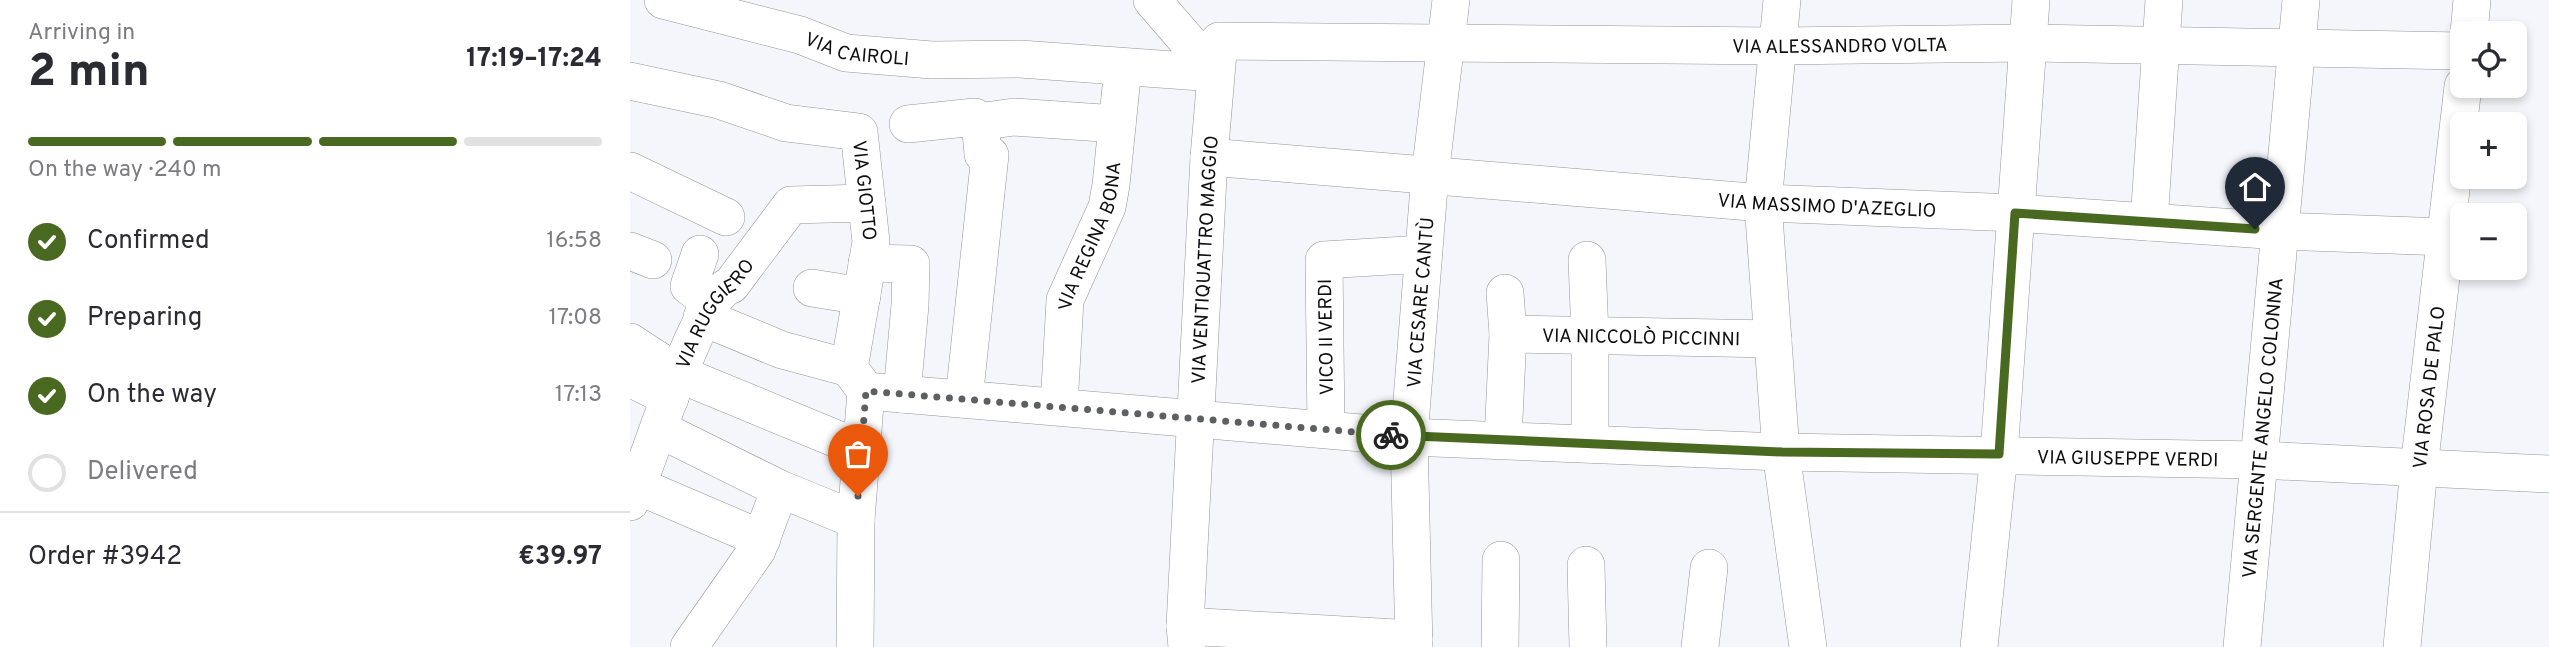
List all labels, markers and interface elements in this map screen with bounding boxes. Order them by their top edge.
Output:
text: Arriving in [28,19,135,48]
map controls [2450,21,2527,280]
button: locate [2450,21,2527,98]
street label: VIA CAIROLI [801,28,910,72]
street label: VIA ALESSANDRO VOLTA [1732,34,1948,60]
text: 17:19–17:24 [466,43,602,76]
text: 2 min [28,44,150,103]
button: + [2450,112,2527,189]
street label: VIA VENTIQUATTRO MAGGIO [1187,135,1225,385]
street label: VIA GIOTTO [846,139,881,242]
text: On the way · 240 m [28,156,222,185]
pin [2225,157,2285,229]
street label: VIA REGINA BONA [1054,161,1127,311]
icon: home [2236,168,2274,206]
street label: VIA MASSIMO D'AZEGLIO [1717,189,1937,224]
button: − [2450,203,2527,280]
street label: VIA CESARE CANTÙ [1403,216,1441,389]
icon: check [28,223,66,261]
text: Confirmed [87,225,210,258]
text: 16:58 [546,227,602,256]
street label: VIA RUGGIERO [672,255,760,373]
street label: VIA SERGENTE ANGELO COLONNA [2238,277,2290,579]
street label: VICO II VERDI [1314,278,1340,395]
icon: check [28,300,66,338]
text: Preparing [87,302,202,335]
text: 17:08 [548,304,602,333]
street label: VIA ROSA DE PALO [2409,305,2452,470]
street label: VIA NICCOLÒ PICCINNI [1542,325,1740,352]
icon: check [28,377,66,415]
text: On the way [87,379,217,412]
text: 17:13 [555,381,602,410]
courier [1356,400,1426,470]
icon: bike [1372,416,1410,454]
pin [828,424,888,496]
icon: bag [839,435,877,473]
street label: VIA GIUSEPPE VERDI [2037,446,2219,473]
text: Delivered [87,456,198,489]
text: Order #3942 [28,541,182,574]
text: €39.97 [518,541,602,574]

